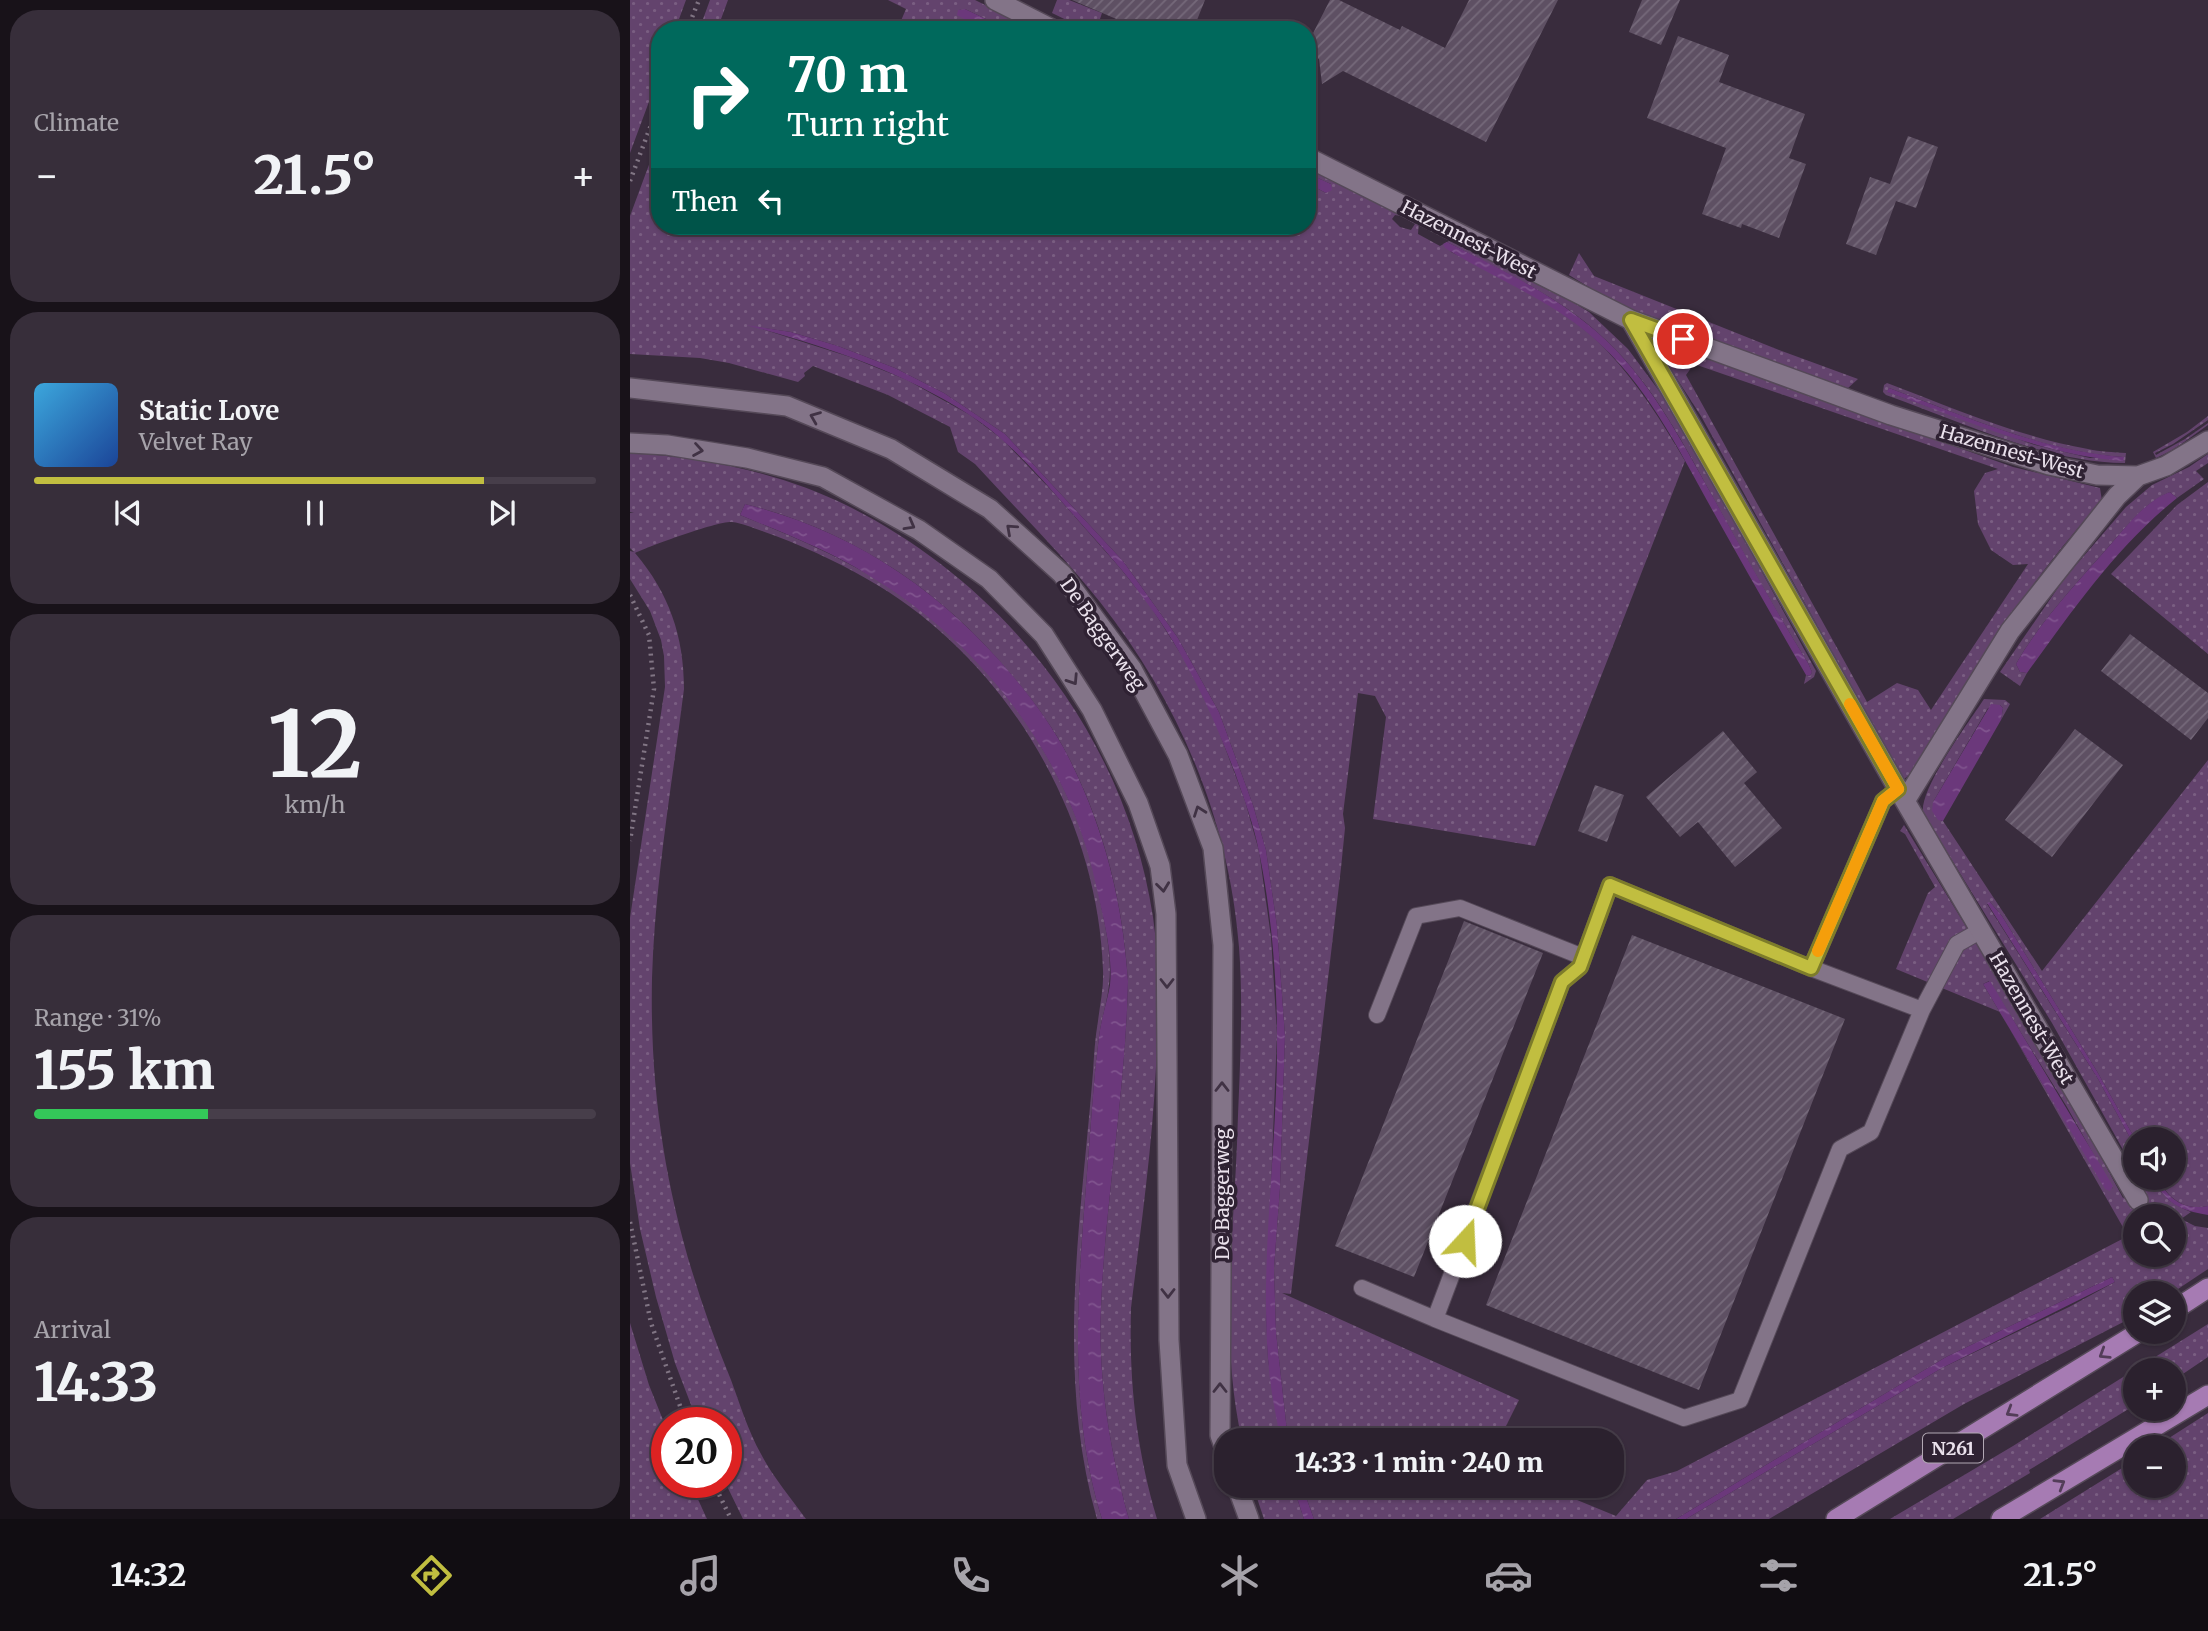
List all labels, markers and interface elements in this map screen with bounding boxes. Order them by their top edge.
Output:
text: 70 m [787,44,908,105]
icon: right [672,49,763,140]
text: Turn right [787,105,949,145]
text: Climate [34,108,119,137]
text: 21.5° [254,143,376,208]
text: − [34,152,59,199]
text: + [571,152,596,199]
icon: left [752,182,790,220]
text: Then [672,185,738,218]
street label: Hazennest-West [1397,195,1541,284]
pin [1653,309,1713,369]
icon: arrive [1664,320,1702,358]
text: Static Love [139,394,279,427]
one-way arrow [809,412,821,426]
street label: Hazennest-West [1937,419,2087,483]
text: Velvet Ray [139,427,252,456]
one-way arrow [692,442,704,457]
icon: previous [109,494,147,532]
icon: pause [296,494,334,532]
icon: next [483,494,521,532]
one-way arrow [902,517,915,530]
one-way arrow [1007,524,1020,537]
street label: De Baggerweg [1055,573,1151,695]
one-way arrow [1064,672,1077,685]
text: 12 [268,687,362,802]
text: km/h [285,790,345,819]
one-way arrow [1193,805,1207,817]
one-way arrow [1155,881,1170,893]
street label: Hazennest-West [1984,948,2080,1089]
one-way arrow [1159,978,1175,988]
text: Range · 31% [34,1003,161,1032]
text: 155 km [34,1038,215,1103]
one-way arrow [1214,1081,1230,1092]
map controls [2123,1127,2186,1498]
button: sound [2123,1127,2186,1190]
street label: De Baggerweg [1210,1128,1234,1260]
position arrow [1428,1204,1502,1278]
button: search [2123,1204,2186,1267]
button: layers [2123,1281,2186,1344]
one-way arrow [1160,1288,1176,1298]
text: Arrival [34,1315,111,1344]
one-way arrow [2099,1345,2112,1358]
text: 14:33 [34,1350,158,1415]
button: + [2123,1358,2186,1421]
one-way arrow [1212,1382,1228,1393]
one-way arrow [2006,1403,2019,1416]
speed limit sign: 20 [651,1407,742,1498]
road number: N261 [1923,1434,1983,1462]
button: − [2123,1435,2186,1498]
text: 14:33 · 1 min · 240 m [1295,1446,1543,1479]
one-way arrow [2052,1479,2065,1492]
icon: directions [407,1551,456,1600]
icon: music [676,1551,725,1600]
icon: phone [946,1551,995,1600]
icon: climate [1215,1551,1264,1600]
icon: car [1484,1551,1533,1600]
icon: filters [1754,1551,1803,1600]
text: 14:32 [110,1555,187,1595]
text: 21.5° [2023,1555,2098,1595]

